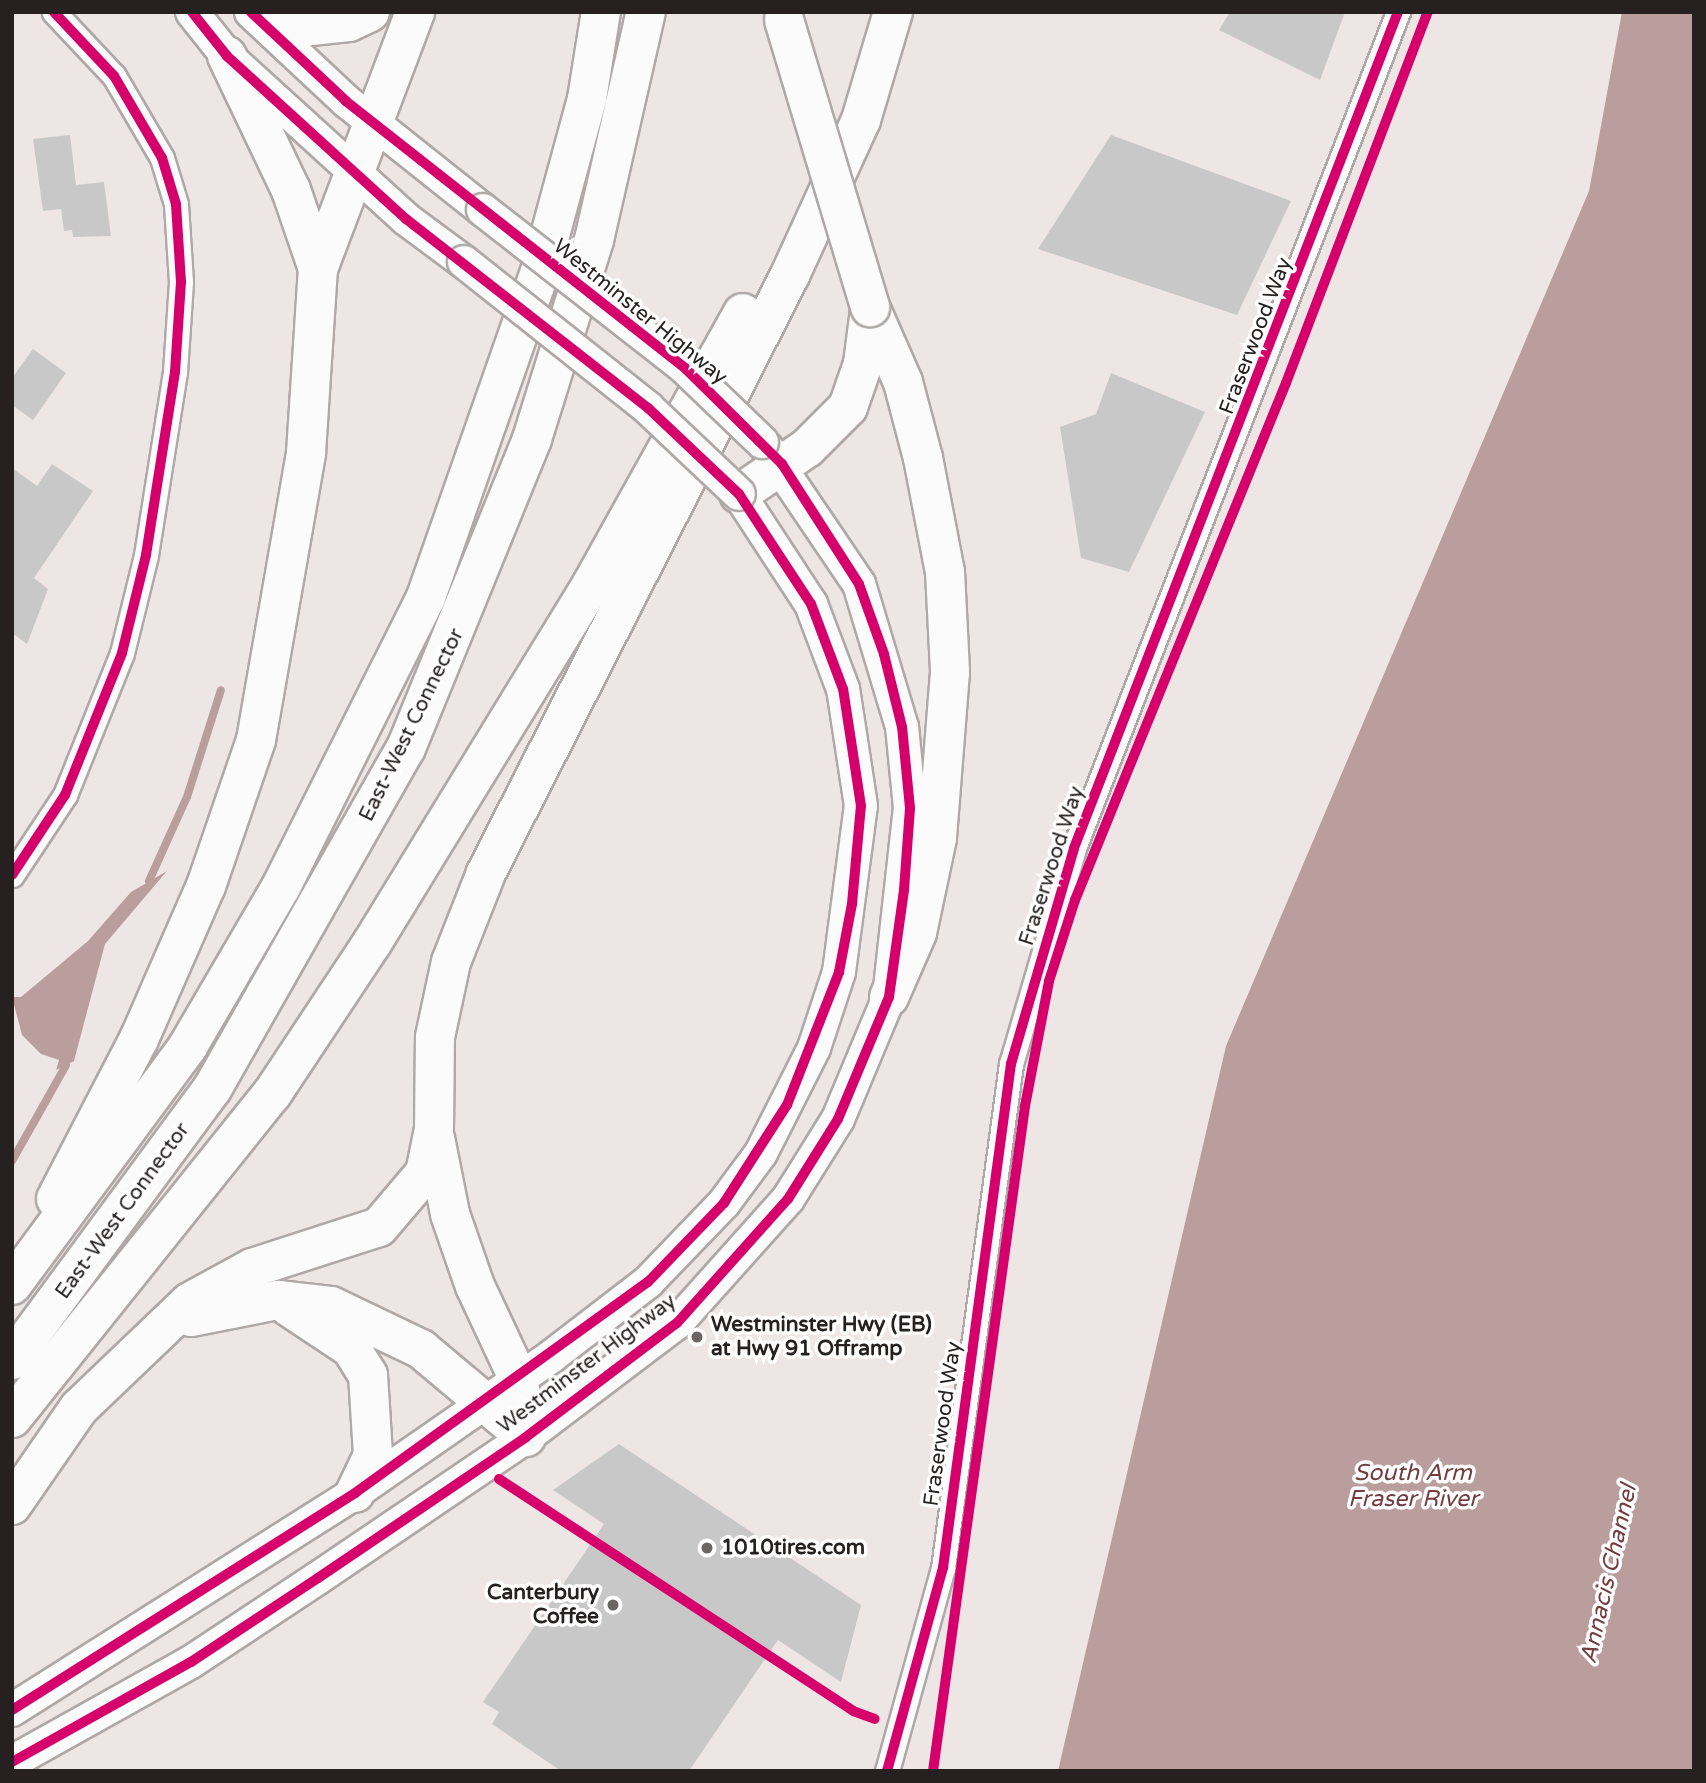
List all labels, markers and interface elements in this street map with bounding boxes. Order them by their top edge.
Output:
street label: Westminster Highway [548,234,732,390]
street label: Fraserwood Way [1214,254,1298,418]
street label: East-West Connector [354,624,470,826]
street label: Fraserwood Way [1014,783,1090,949]
street label: East-West Connector [51,1118,195,1304]
street label: Westminster Highway [493,1289,681,1439]
place label: Westminster Hwy (EB) at Hwy 91 Offramp [711,1312,932,1362]
marker: Westminster Hwy (EB) at Hwy 91 Offramp [689,1329,705,1345]
street label: Fraserwood Way [919,1340,967,1508]
water label: South Arm Fraser River [1348,1459,1478,1513]
water label: Annacis Channel [1575,1482,1643,1666]
place label: 1010tires.com [721,1535,865,1561]
marker: 1010tires.com [699,1540,715,1556]
place label: Canterbury Coffee [487,1580,599,1630]
marker: Canterbury Coffee [605,1597,621,1613]

